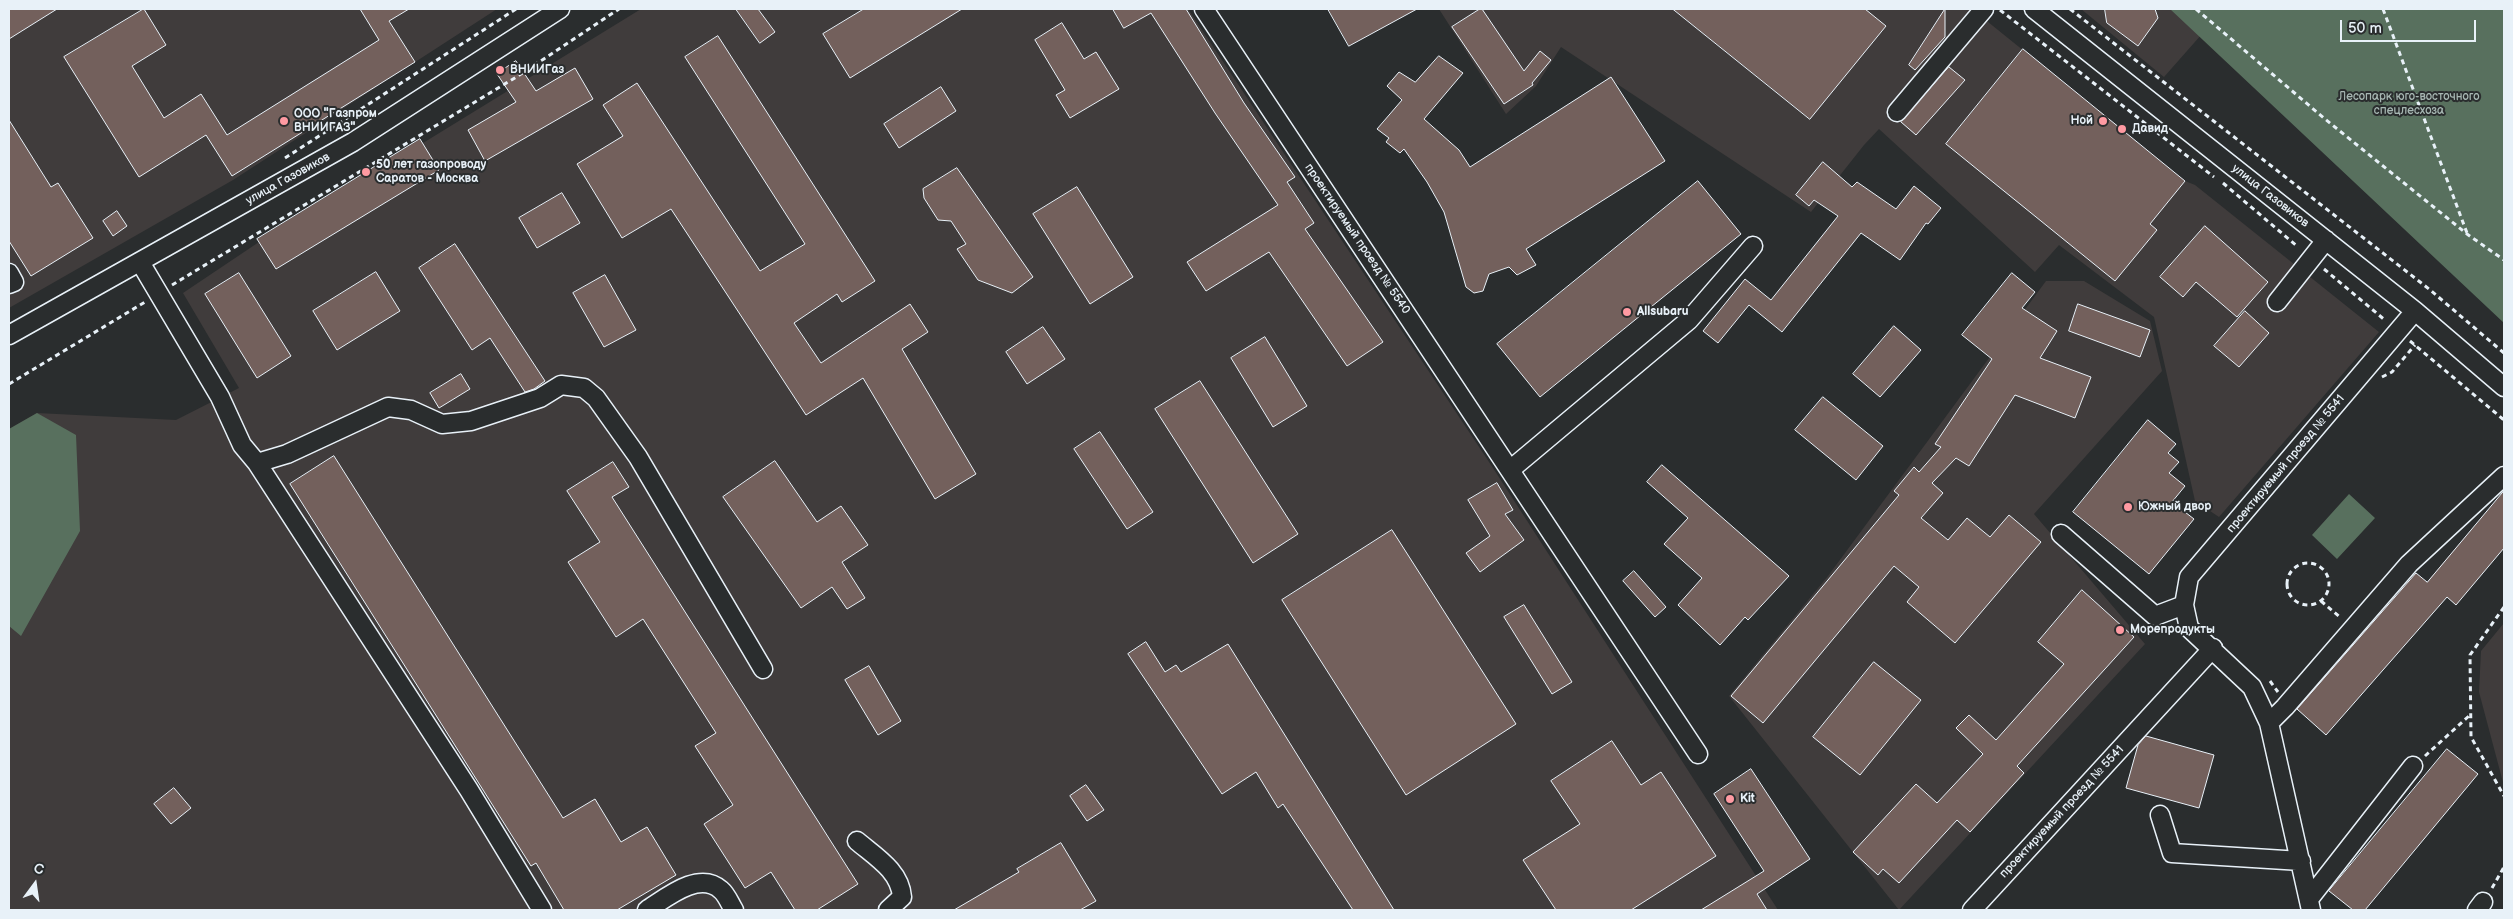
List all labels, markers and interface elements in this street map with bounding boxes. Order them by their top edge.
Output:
scale bar [2343,10,2479,42]
text: 50 m [2348,19,2382,38]
place label: ВНИИГаз [510,63,564,77]
marker: ВНИИГаз [494,64,506,76]
park label: Лесопарк юго-восточного спецлесхоза [2339,90,2479,118]
place label: ООО "Газпром ВНИИГАЗ" [294,107,377,135]
place label: Ной [2070,114,2093,128]
marker: ООО "Газпром ВНИИГАЗ" [278,115,290,127]
marker: Ной [2097,115,2109,127]
place label: Давид [2132,122,2168,136]
marker: Давид [2116,123,2128,135]
street label: улица Газовиков [243,150,333,208]
place label: 50 лет газопроводу Саратов - Москва [376,158,486,186]
street label: проектируемый проезд № 5540 [1301,161,1413,317]
street label: улица Газовиков [2229,161,2311,231]
marker: 50 лет газопроводу Саратов - Москва [360,166,372,178]
place label: Allsubaru [1637,305,1688,319]
marker: Allsubaru [1621,306,1633,318]
street label: проектируемый проезд № 5541 [2224,392,2348,536]
place label: Южный двор [2138,500,2211,514]
marker: Южный двор [2122,501,2134,513]
place label: Морепродукты [2130,623,2215,637]
marker: Морепродукты [2114,624,2126,636]
street label: проектируемый проезд № 5541 [1997,743,2127,881]
place label: Kit [1740,792,1755,806]
marker: Kit [1724,793,1736,805]
north arrow [10,859,60,909]
text: С [32,860,46,878]

